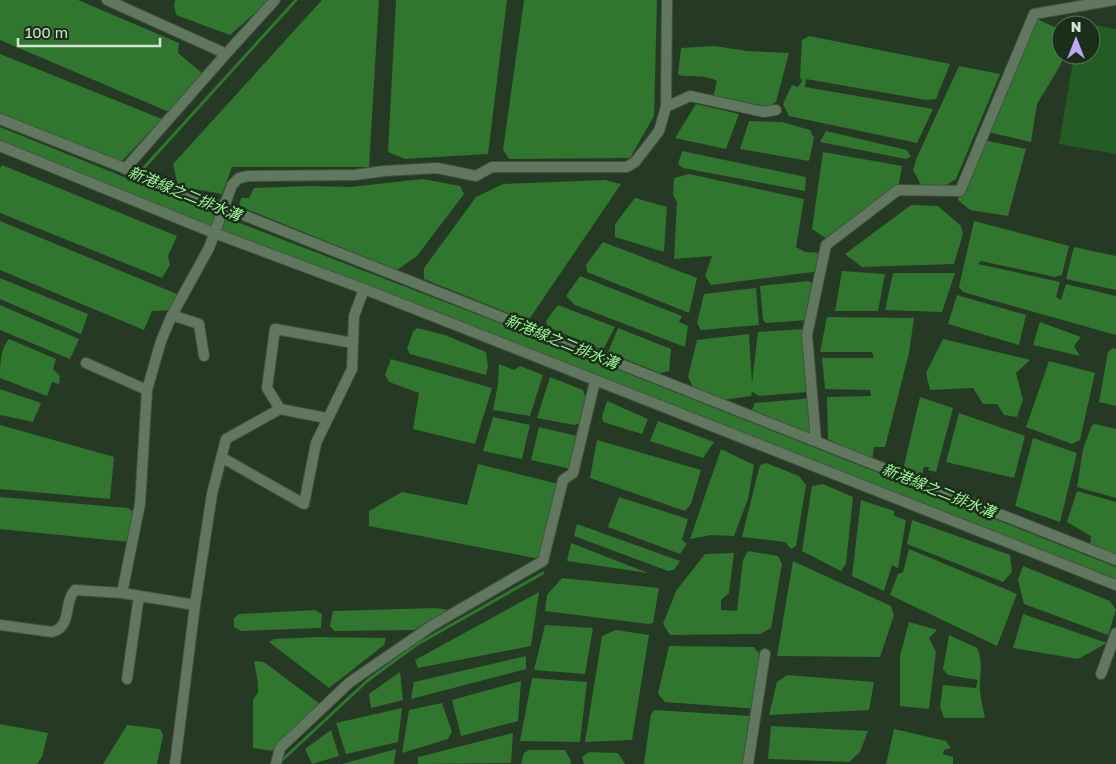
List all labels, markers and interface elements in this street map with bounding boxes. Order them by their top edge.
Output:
scale bar [18,15,160,47]
north arrow [1051,15,1101,65]
text: N [1071,18,1081,35]
text: 100 m [25,23,68,41]
water label: 新港線之二排水溝 [126,162,246,225]
water label: 新港線之二排水溝 [503,310,623,373]
water label: 新港線之二排水溝 [880,459,1000,522]

